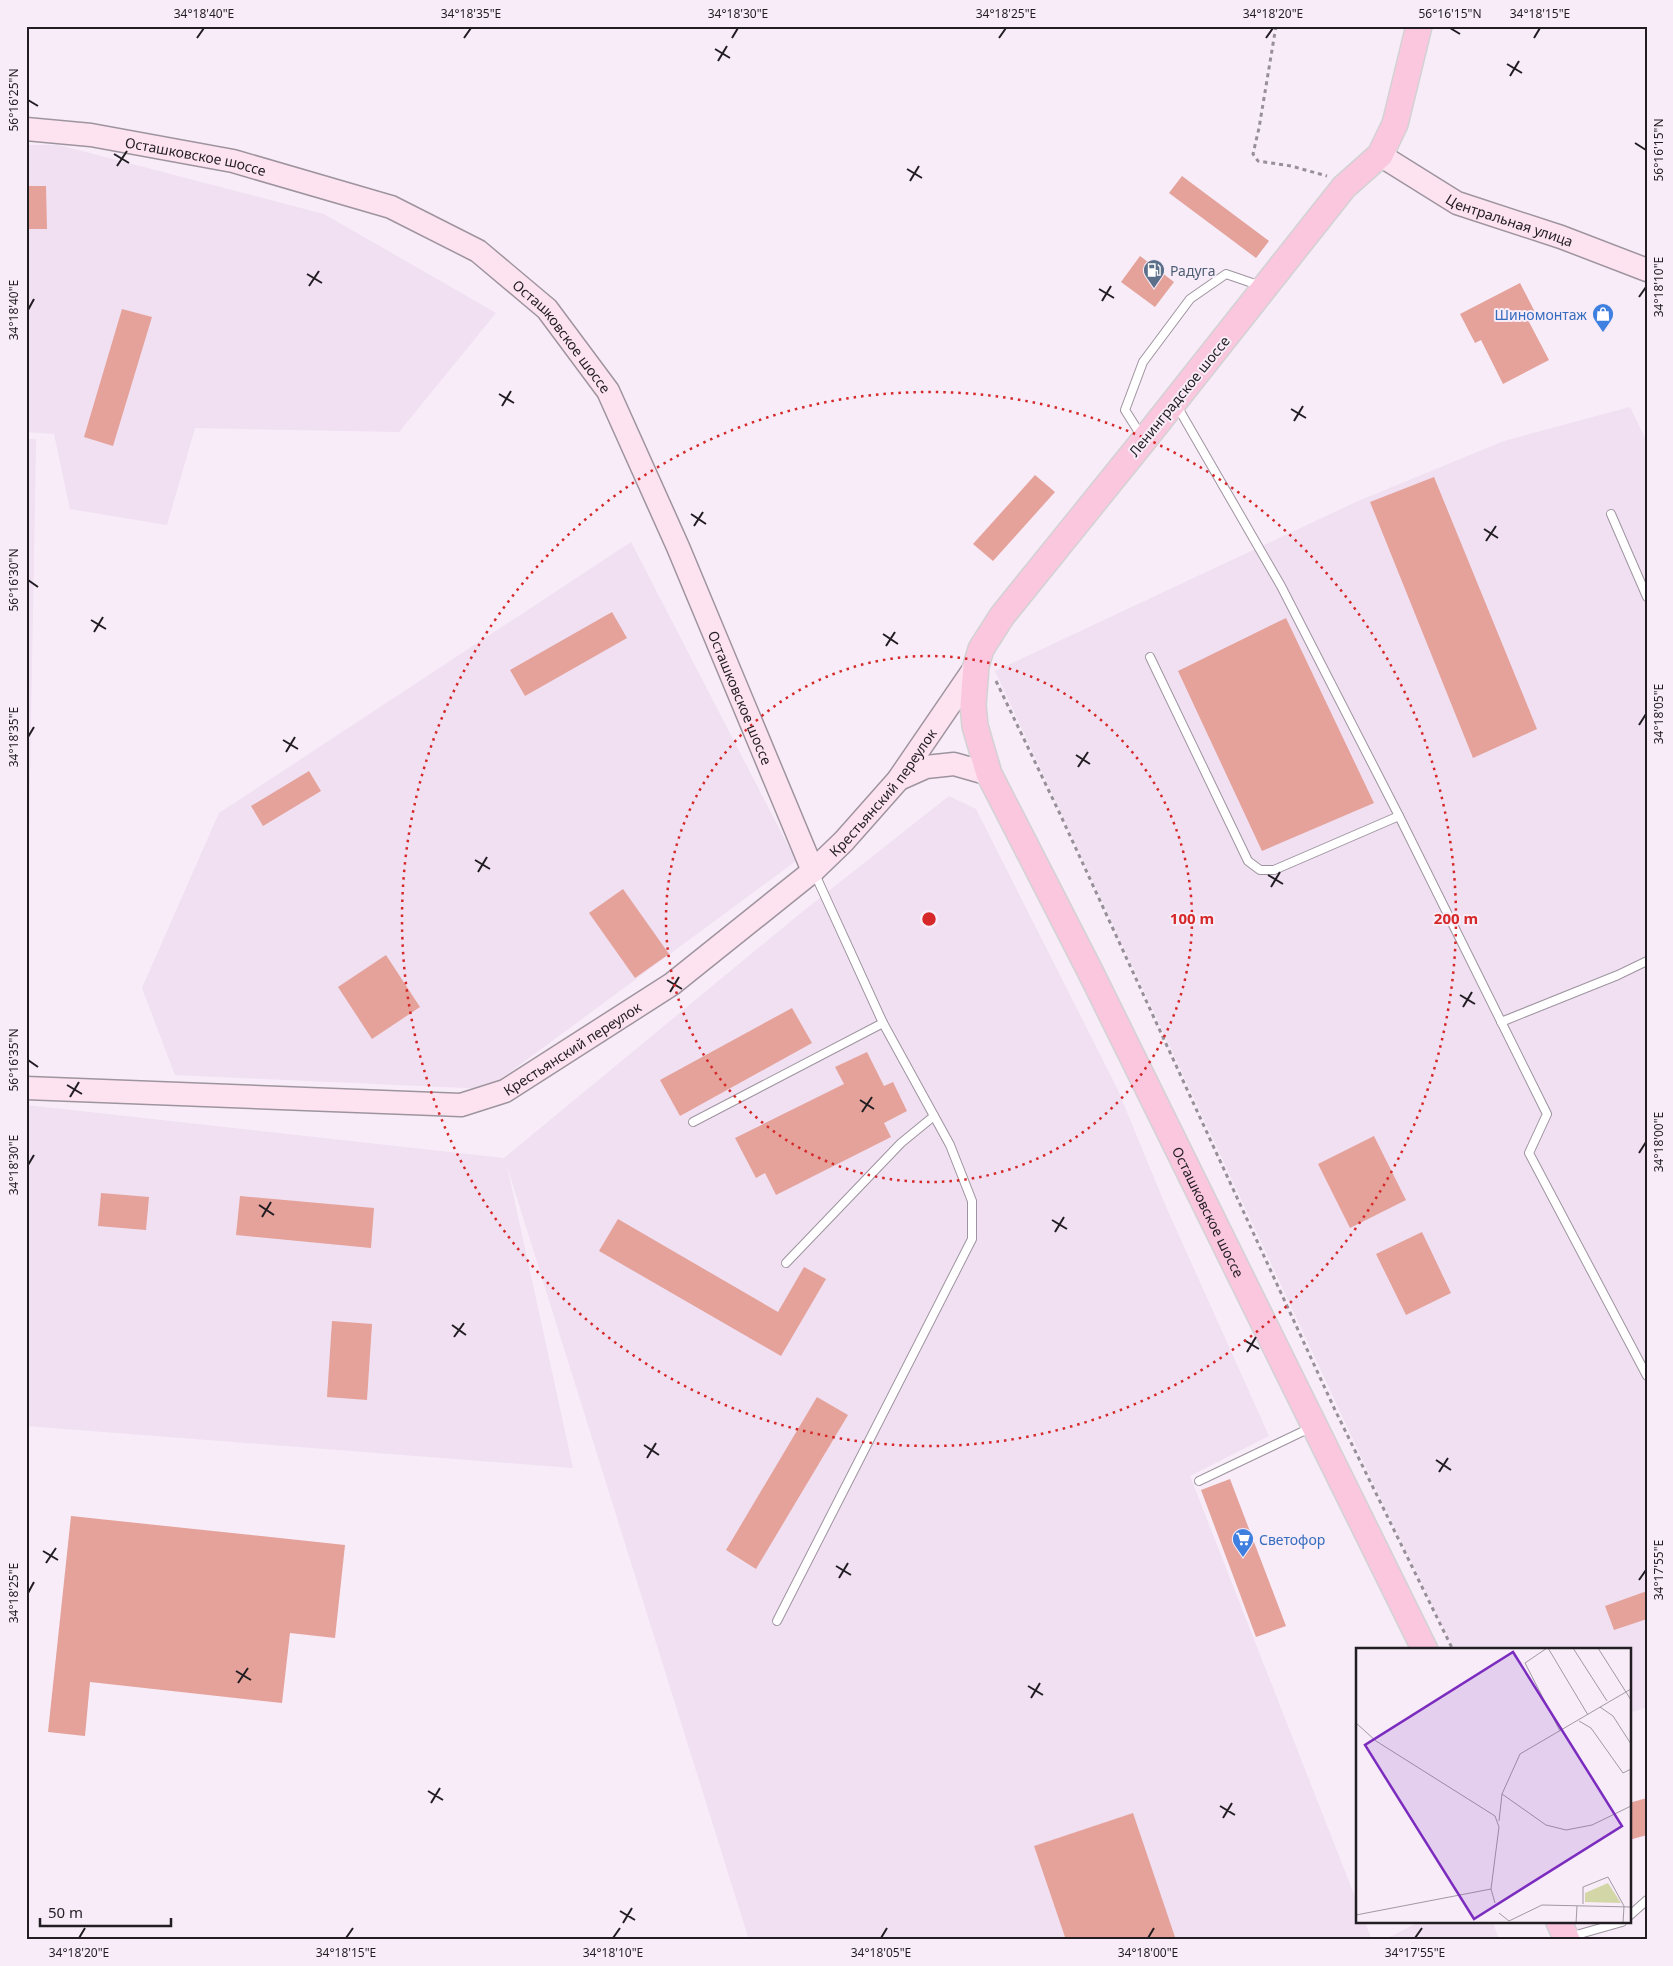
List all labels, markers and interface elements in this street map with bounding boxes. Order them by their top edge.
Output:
text: 34°18'40"E [174,5,234,22]
text: 34°18'35"E [441,5,501,22]
text: 34°18'30"E [708,5,768,22]
text: 34°18'25"E [976,5,1036,22]
text: 34°18'20"E [1243,5,1303,22]
text: 56°16'15"N [1418,5,1482,22]
text: 34°18'15"E [1510,5,1570,22]
text: 56°16'25"N [5,68,22,132]
text: 56°16'15"N [1650,118,1667,182]
street label: Осташковское шоссе [124,132,269,180]
street label: Центральная улица [1442,189,1576,250]
text: 34°18'10"E [1650,257,1667,317]
fuel station icon: Радуга [1142,258,1166,289]
place label: Радуга [1170,261,1215,280]
street label: Осташковское шоссе [509,275,616,397]
text: 34°18'40"E [5,280,22,340]
shop icon: Шиномонтаж [1591,302,1615,333]
place label: Шиномонтаж [1495,305,1587,324]
street label: Ленинградское шоссе [1124,331,1234,460]
text: 56°16'30"N [5,548,22,612]
street label: Осташковское шоссе [704,627,777,768]
text: 34°18'05"E [1650,684,1667,744]
text: 34°18'35"E [5,707,22,767]
street label: Крестьянский переулок [825,724,941,860]
text: 100 m [1170,908,1214,928]
text: 200 m [1434,908,1478,928]
centre of rings [920,910,938,928]
street label: Крестьянский переулок [499,997,645,1099]
text: 56°16'35"N [5,1028,22,1092]
text: 34°18'00"E [1650,1112,1667,1172]
text: 34°18'30"E [5,1135,22,1195]
street label: Осташковское шоссе [1168,1143,1249,1281]
supermarket icon: Светофор [1231,1527,1255,1558]
place label: Светофор [1259,1530,1325,1549]
text: 34°17'55"E [1650,1540,1667,1600]
text: 34°18'25"E [5,1563,22,1623]
inset map [1356,1648,1630,1924]
scale bar [40,1896,171,1928]
text: 50 m [48,1902,83,1922]
text: 34°18'20"E [49,1944,109,1961]
text: 34°18'15"E [316,1944,376,1961]
text: 34°18'10"E [583,1944,643,1961]
text: 34°18'05"E [851,1944,911,1961]
text: 34°18'00"E [1118,1944,1178,1961]
text: 34°17'55"E [1385,1944,1445,1961]

